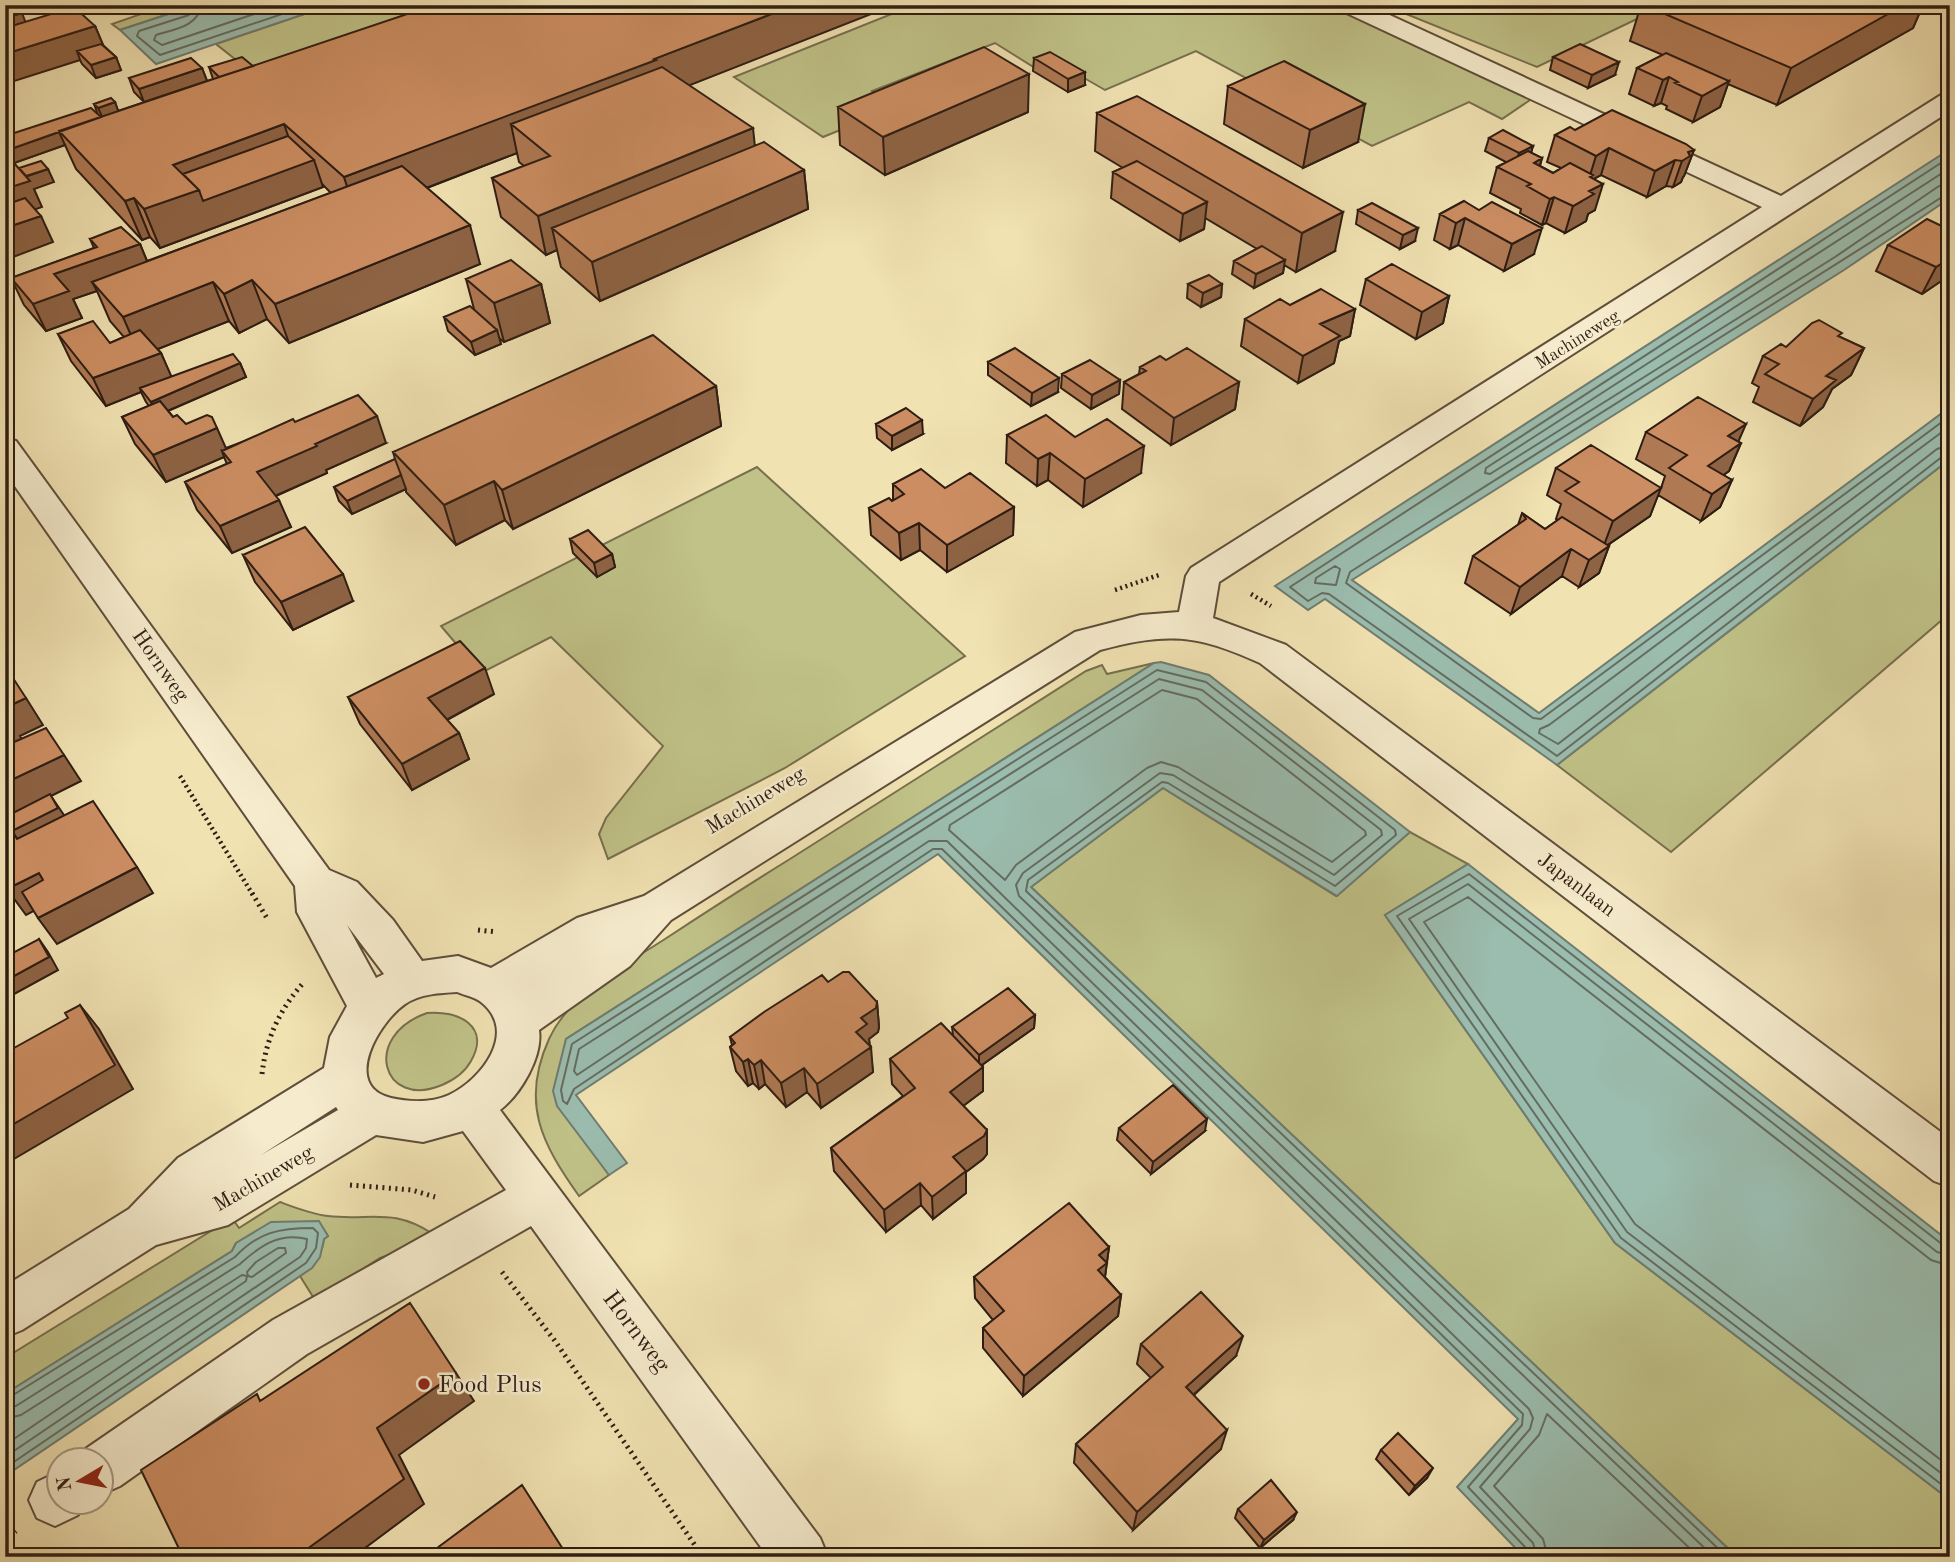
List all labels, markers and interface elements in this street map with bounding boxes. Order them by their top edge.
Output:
street label: Machineweg [1532,307,1623,373]
street label: Hornweg [127,626,193,707]
street label: Machineweg [703,763,810,839]
street label: Japanlaan [1533,849,1619,921]
street label: Machineweg [210,1142,318,1216]
street label: Hornweg [597,1287,674,1377]
place label: Food Plus [438,1374,542,1398]
marker: Food Plus [416,1376,432,1392]
north arrow [46,1446,116,1516]
text: N [55,1474,76,1492]

